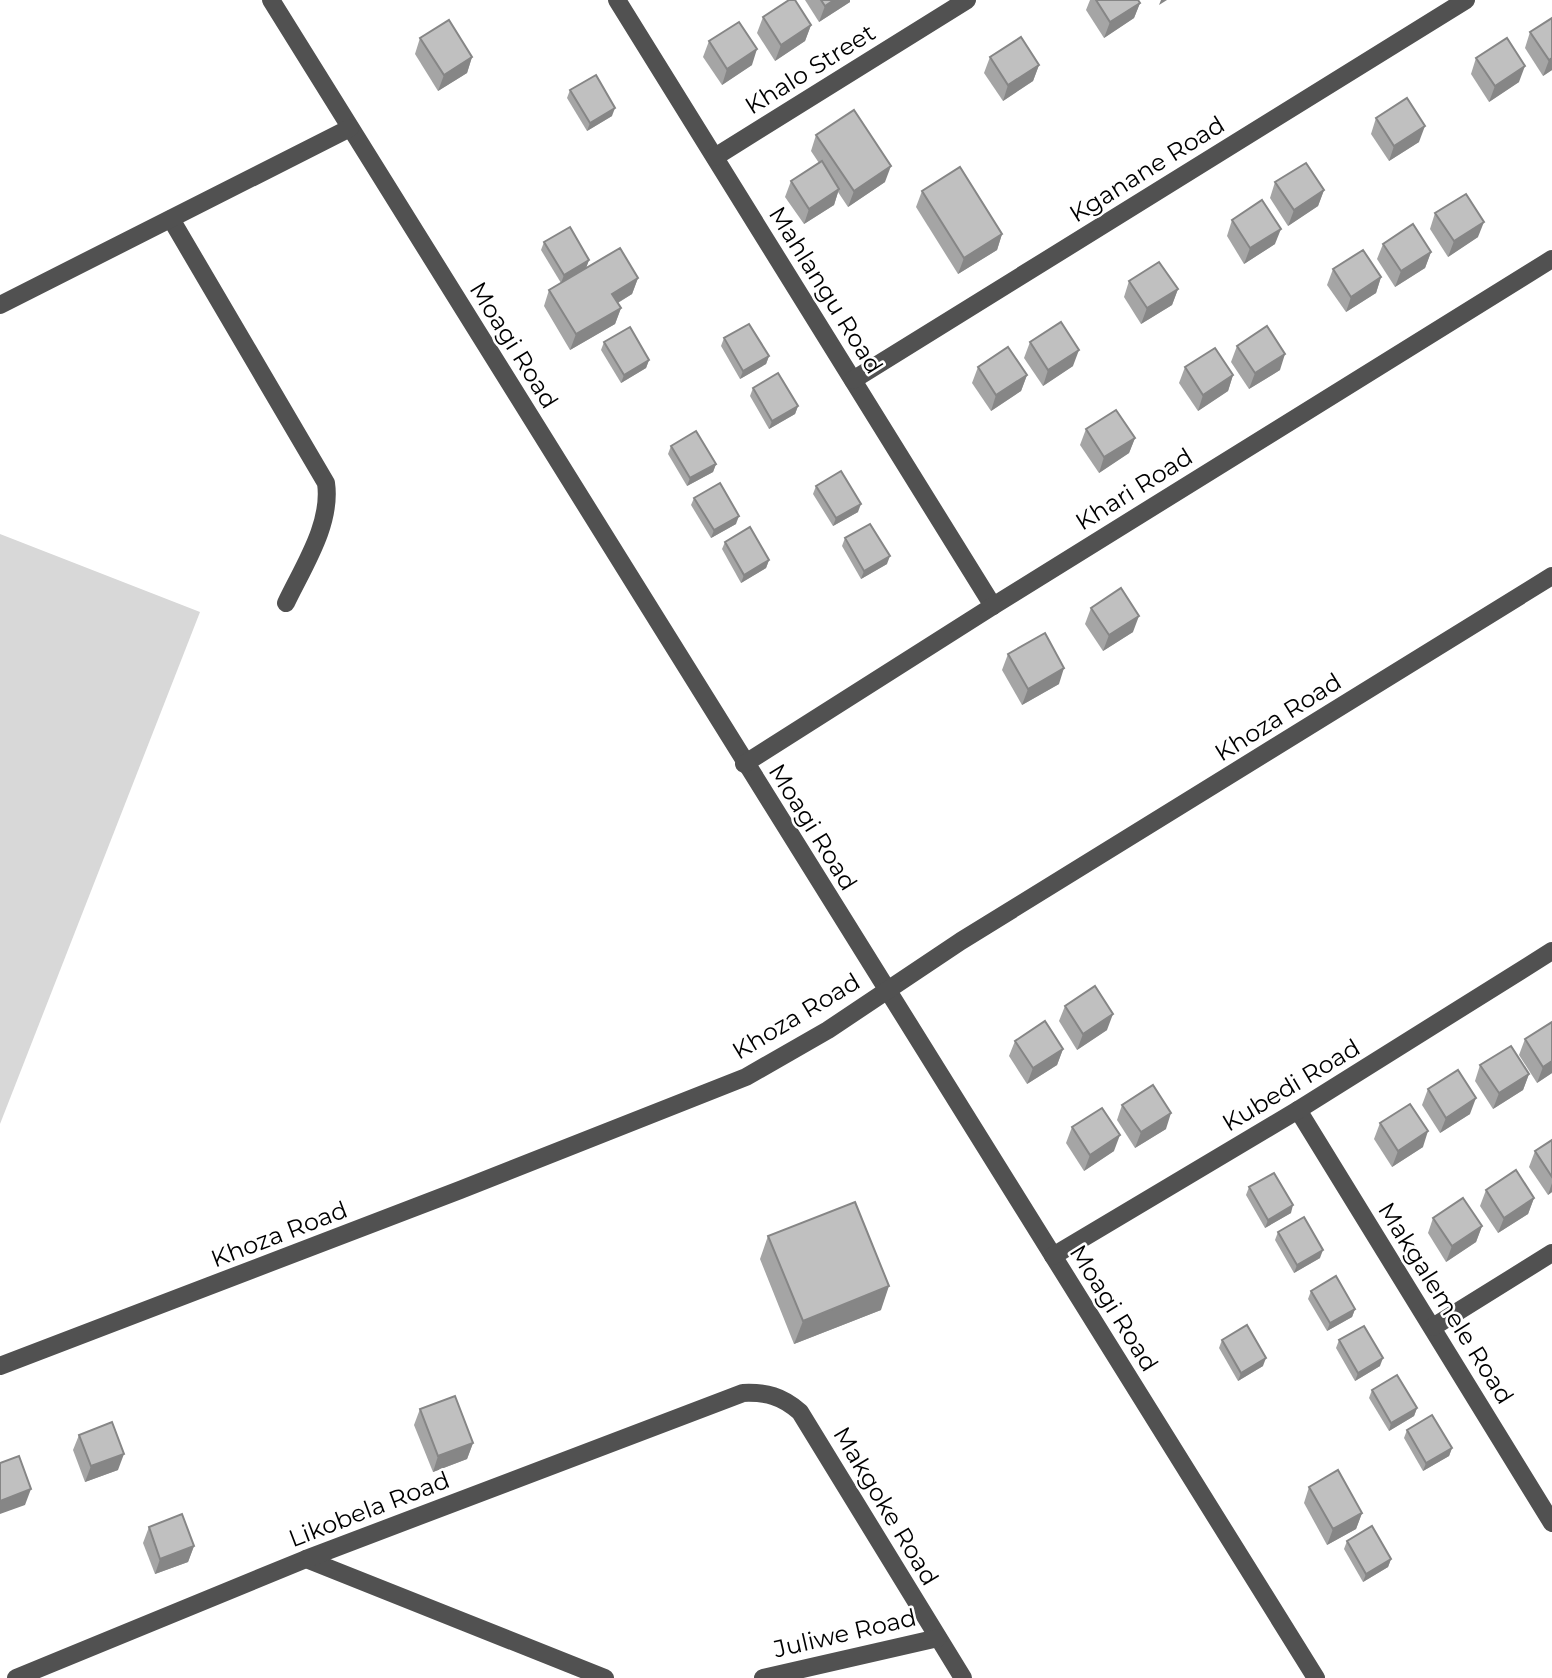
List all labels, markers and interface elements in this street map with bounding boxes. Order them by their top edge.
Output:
street label: Khalo Street [740,17,881,120]
street label: Kganane Road [1064,110,1230,228]
street label: Mahlangu Road [763,201,889,379]
street label: Moagi Road [464,276,564,414]
street label: Khari Road [1070,442,1198,536]
street label: Khoza Road [1209,667,1347,767]
street label: Moagi Road [763,758,863,896]
street label: Khoza Road [727,967,865,1065]
street label: Kubedi Road [1217,1033,1365,1137]
street label: Khoza Road [207,1195,351,1273]
street label: Makgalemele Road [1372,1197,1520,1409]
street label: Moagi Road [1064,1239,1164,1377]
street label: Makgoke Road [827,1421,945,1591]
street label: Likobela Road [284,1465,454,1553]
street label: Juliwe Road [770,1603,919,1664]

